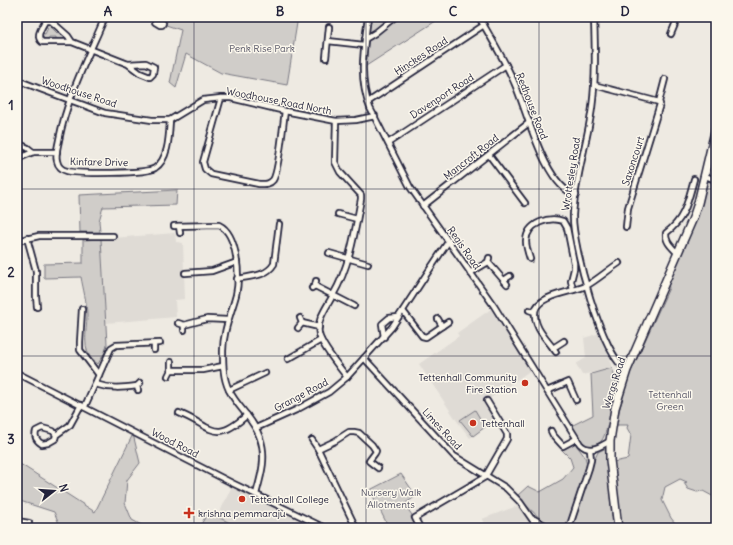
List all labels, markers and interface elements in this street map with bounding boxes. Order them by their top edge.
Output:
text: A [104,3,113,20]
text: B [276,3,285,20]
text: C [449,3,458,20]
text: D [620,3,630,20]
street label: Hinckes Road [392,34,450,78]
park label: Penk Rise Park [229,42,295,55]
street label: Davenport Road [408,70,476,121]
street label: Redhouse Road [513,71,551,141]
street label: Woodhouse Road [39,74,119,110]
street label: Woodhouse Road North [225,84,333,118]
text: 1 [8,97,14,114]
street label: Mancroft Road [441,131,501,183]
street label: Saxoncourt [619,134,647,187]
street label: Wrottesley Road [559,136,583,212]
street label: Kinfare Drive [70,155,128,169]
street label: Regis Road [444,224,484,272]
text: 2 [7,264,15,281]
street label: Wergs Road [599,355,629,411]
place label: Tettenhall Community Fire Station [418,371,517,396]
street label: Grange Road [272,375,330,415]
marker: Tettenhall Community Fire Station [520,378,530,388]
park label: Tettenhall Green [648,388,692,413]
street label: Limes Road [419,405,465,453]
place label: Tettenhall [481,417,525,430]
marker: Tettenhall [468,418,478,428]
street label: Wood Road [149,425,201,461]
text: 3 [7,431,15,448]
north arrow [34,471,74,511]
text: N [56,482,71,494]
park label: Nursery Walk Allotments [361,486,421,511]
place label: Tettenhall College [250,493,329,506]
marker: Tettenhall College [237,494,247,504]
marker: krishna pemmaraju [183,507,195,519]
place label: krishna pemmaraju [198,507,286,520]

